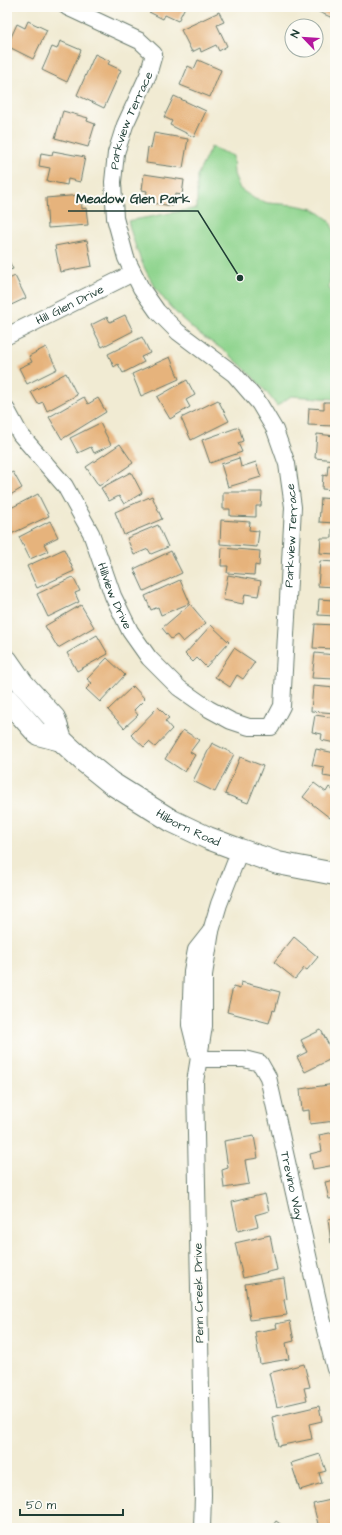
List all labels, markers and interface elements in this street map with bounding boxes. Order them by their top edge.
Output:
north arrow [284,18,324,58]
text: N [287,28,304,40]
street label: Parkview Terrace [106,68,157,171]
callout: Meadow Glen Park [68,186,198,211]
text: Meadow Glen Park [76,190,191,208]
street label: Hill Glen Drive [33,280,107,329]
street label: Parkview Terrace [280,482,302,588]
street label: Hillview Drive [93,560,137,633]
street label: Hilborn Road [153,805,223,850]
street label: Trevino Way [276,1150,308,1222]
street label: Penn Creek Drive [190,1242,208,1343]
scale bar [20,1491,123,1517]
text: 50 m [26,1497,57,1514]

